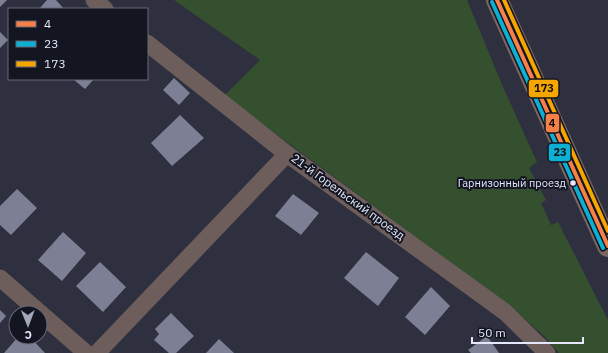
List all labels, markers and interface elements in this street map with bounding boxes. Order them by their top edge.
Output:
legend [8,8,148,80]
text: 4 [44,16,51,31]
text: 23 [44,36,58,51]
text: 173 [44,56,66,71]
line badge: 173 [528,79,559,98]
text: 173 [534,81,554,95]
line badge: 4 [545,113,560,133]
text: 4 [549,116,556,130]
line badge: 23 [548,143,571,162]
text: 23 [553,145,567,159]
street label: 21-й Горельский проезд [288,150,408,243]
place label: Гарнизонный проезд [458,176,566,190]
marker: Гарнизонный проезд [568,178,578,188]
north arrow [8,305,48,345]
scale bar [472,319,583,345]
text: 50 m [478,325,506,340]
text: С [24,328,32,342]

